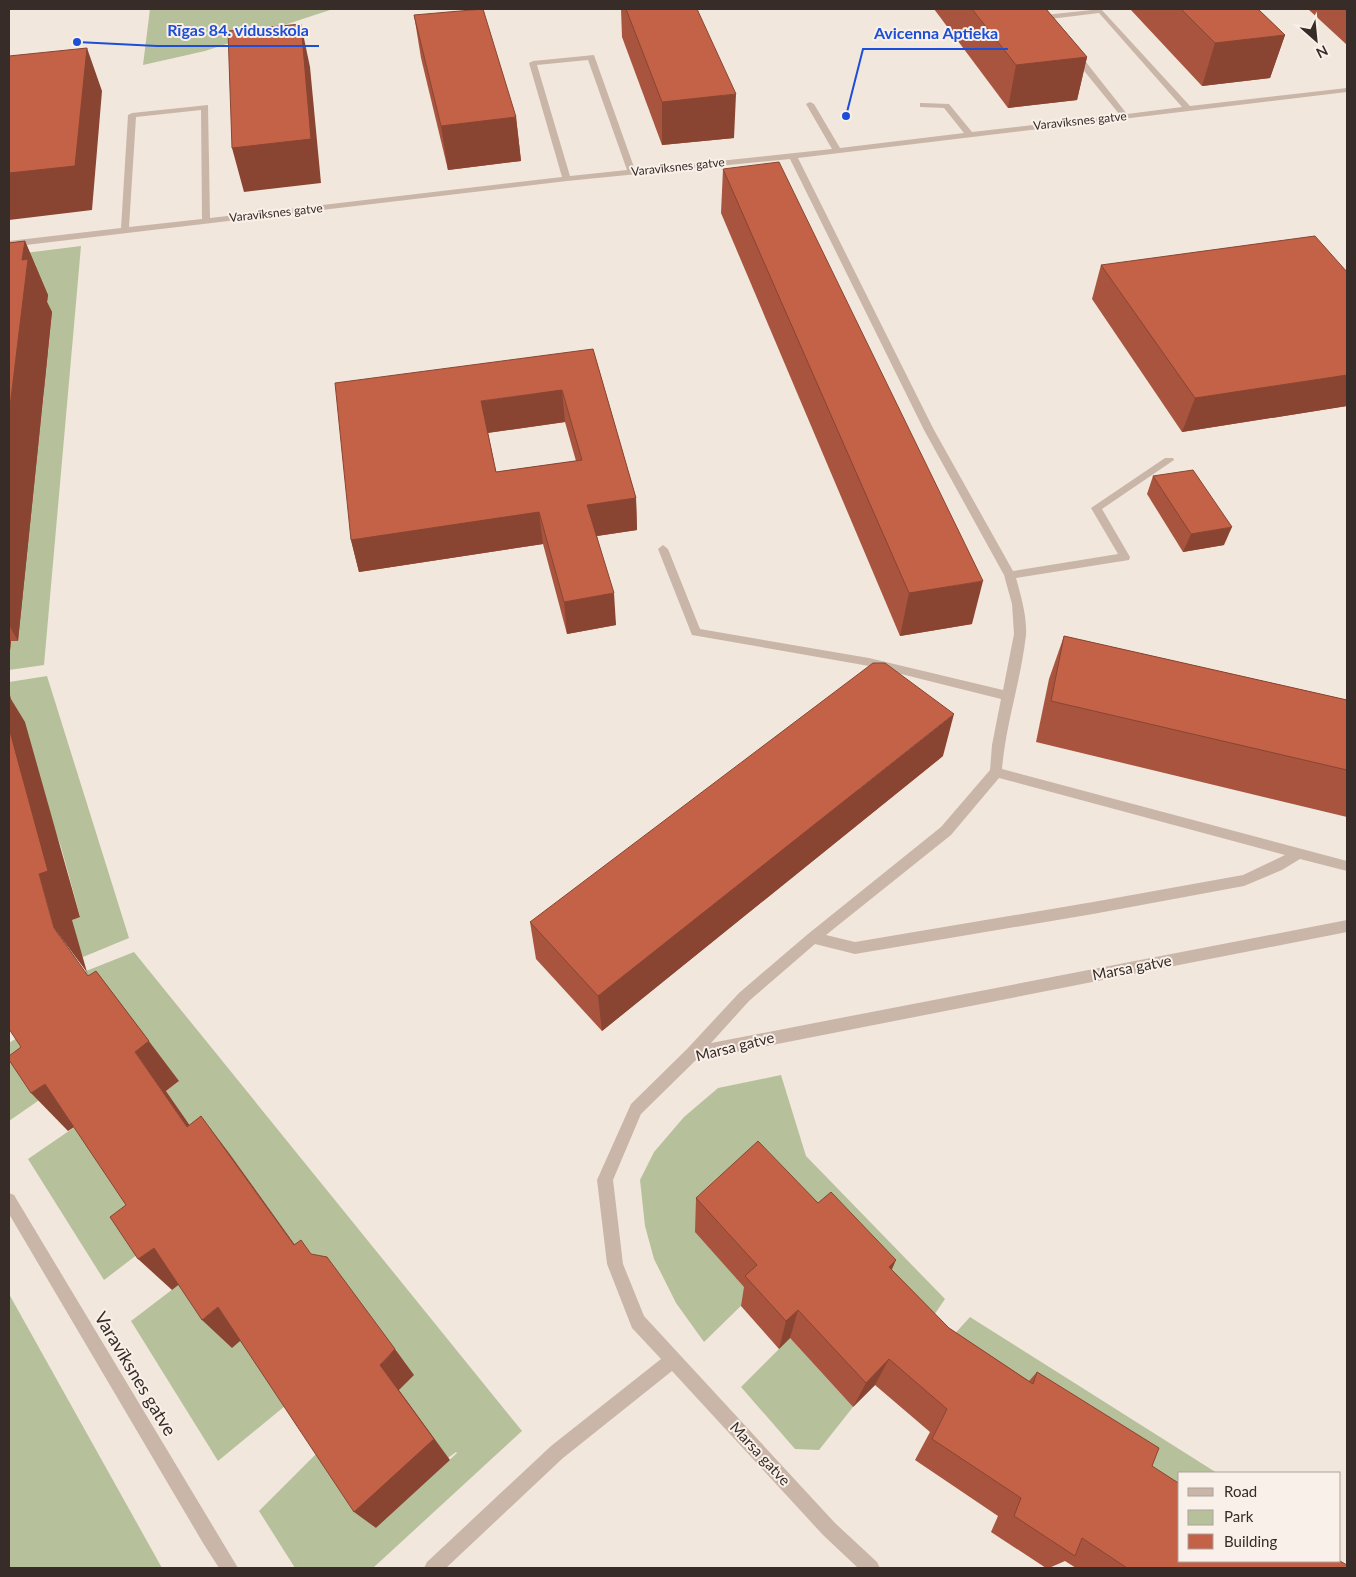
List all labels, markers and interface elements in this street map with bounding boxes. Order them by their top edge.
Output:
callout: Rīgas 84. vidusskola [157,15,319,46]
north arrow [1291,15,1341,65]
callout: Avicenna Aptieka [863,18,1008,49]
text: Rīgas 84. vidusskola [167,20,309,39]
text: Avicenna Aptieka [873,23,998,42]
text: N [1313,42,1331,62]
street label: Varavīksnes gatve [1033,108,1127,133]
street label: Varavīksnes gatve [631,154,725,179]
street label: Varavīksnes gatve [229,200,323,225]
street label: Marsa gatve [1091,951,1173,984]
street label: Marsa gatve [694,1028,776,1064]
street label: Varavīksnes gatve [90,1308,182,1439]
street label: Marsa gatve [727,1418,795,1489]
legend [1178,1472,1341,1562]
text: Road [1224,1482,1257,1500]
text: Park [1224,1507,1254,1525]
text: Building [1224,1532,1277,1550]

